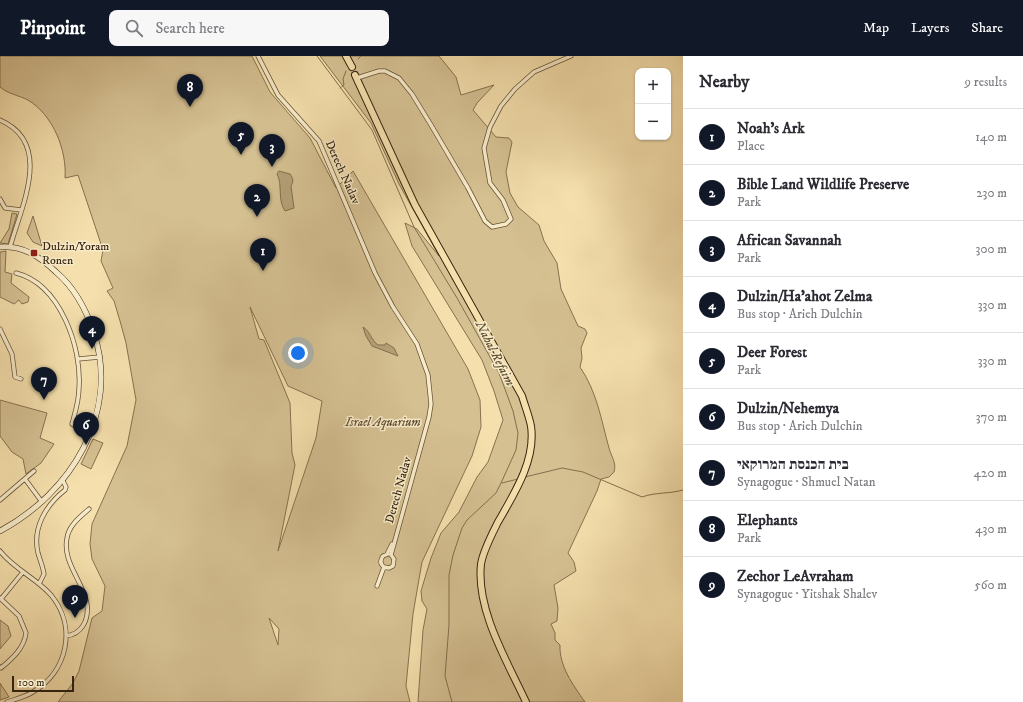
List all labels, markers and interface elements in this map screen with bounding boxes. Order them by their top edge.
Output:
search box [109,10,389,46]
text: Pinpoint [20,17,85,40]
icon: search [123,17,145,39]
text: Search here [155,19,225,38]
text: Map [863,19,889,37]
text: Layers [911,19,949,37]
text: Share [971,19,1003,37]
map controls [635,68,671,140]
button: + [635,68,671,104]
text: Nearby [699,71,749,93]
pin: 8 [177,74,203,107]
text: 9 results [965,74,1007,90]
button: − [635,104,671,140]
text: Noah's Ark [737,119,805,138]
pin: 5 [228,122,254,155]
text: 1 [710,129,714,145]
text: 140 m [975,129,1007,145]
pin: 3 [259,134,285,167]
street label: Derech Nadav [322,138,364,207]
text: Place [737,138,765,154]
text: Bible Land Wildlife Preserve [737,175,909,194]
pin: 2 [244,184,270,217]
text: 2 [709,185,715,201]
text: 230 m [976,185,1007,201]
text: Park [737,194,761,210]
text: African Savannah [737,231,842,250]
pin: 1 [250,238,276,271]
place label: Dulzin/Yoram Ronen [42,239,109,268]
text: 3 [710,241,714,257]
text: 300 m [976,241,1007,257]
marker: Dulzin/Yoram Ronen [29,248,39,258]
text: Park [737,250,761,266]
text: Dulzin/Ha'ahot Zelma [737,287,872,306]
text: 4 [708,297,716,313]
text: 330 m [978,297,1007,313]
text: Bus stop · Arieh Dulchin [737,306,863,322]
pin: 4 [79,316,105,349]
water label: Nahal Refaim [471,317,518,389]
your location [288,343,308,363]
text: Deer Forest [737,343,807,362]
text: 5 [709,353,715,369]
text: 330 m [978,353,1007,369]
text: Park [737,362,761,378]
pin: 7 [31,367,57,400]
text: Dulzin/Nehemya [737,399,839,418]
text: 6 [709,409,715,425]
text: 370 m [976,409,1007,425]
pin: 6 [73,412,99,445]
park label: Israel Aquarium [344,415,421,430]
text: Bus stop · Arieh Dulchin [737,418,863,434]
street label: Derech Nadav [382,455,415,525]
text: בית הכנסת המרוקאי [737,455,849,474]
text: 7 [709,465,715,481]
text: 420 m [974,465,1007,481]
text: Synagogue · Shmuel Natan [737,474,876,490]
text: Elephants [737,511,798,530]
text: 8 [709,521,715,537]
text: 430 m [975,521,1007,537]
text: Park [737,530,761,546]
text: Zechor LeAvraham [737,567,854,586]
text: 9 [709,577,715,593]
text: 560 m [974,577,1007,593]
pin: 9 [62,585,88,618]
text: Synagogue · Yitshak Shalev [737,586,877,602]
scale bar [12,674,74,693]
text: 100 m [18,676,44,690]

